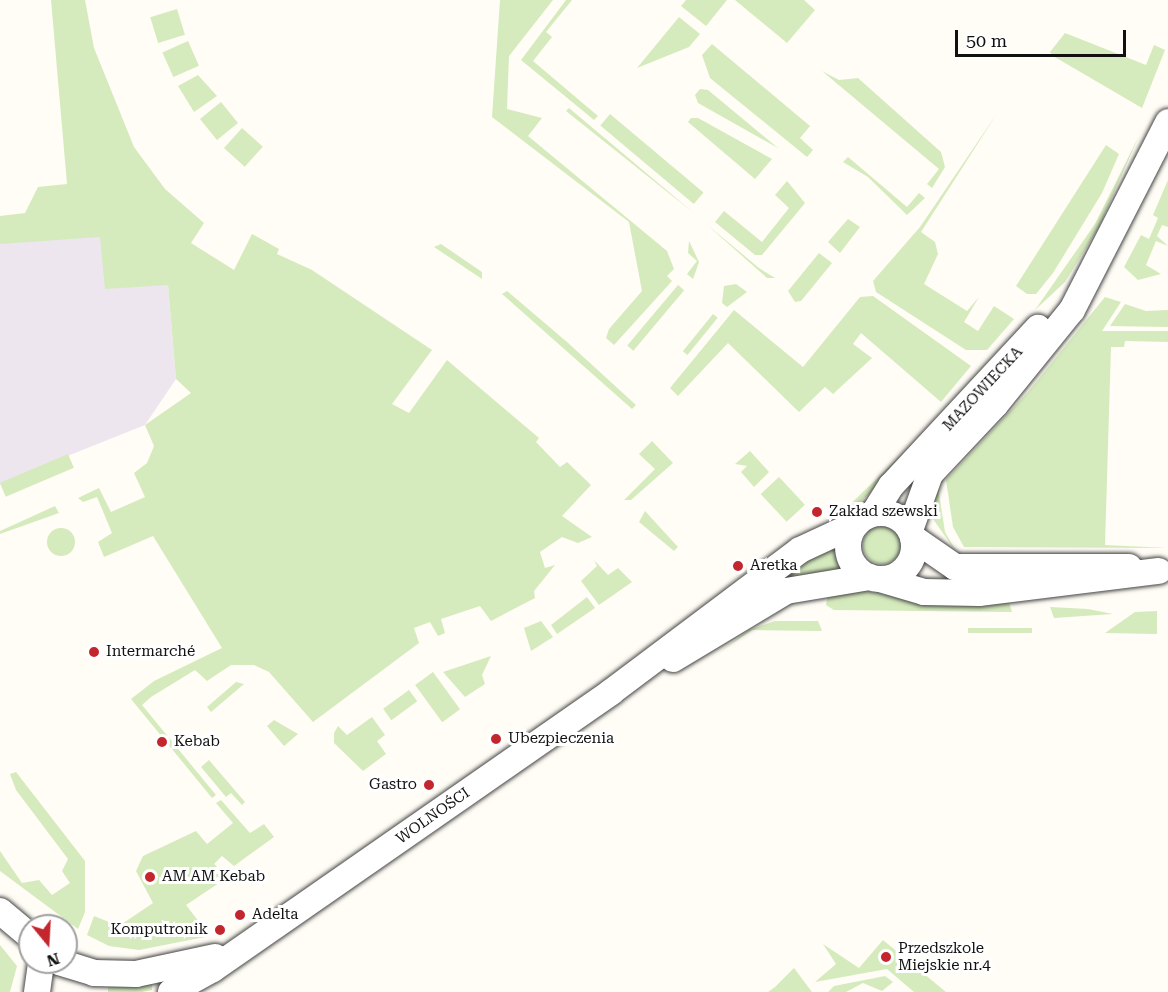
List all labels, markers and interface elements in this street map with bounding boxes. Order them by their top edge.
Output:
scale bar [958,18,1129,56]
text: 50 m [966,30,1007,51]
street label: MAZOWIECKA [939,343,1027,435]
place label: Zakład szewski [829,503,938,521]
marker: Zakład szewski [810,505,824,519]
place label: Aretka [750,557,797,575]
marker: Aretka [731,559,745,573]
place label: Intermarché [106,643,195,661]
marker: Intermarché [87,645,101,659]
place label: Ubezpieczenia [508,730,614,748]
marker: Ubezpieczenia [489,732,503,746]
place label: Kebab [174,733,220,751]
marker: Kebab [155,735,169,749]
place label: Gastro [369,776,417,794]
marker: Gastro [422,778,436,792]
street label: WOLNOŚCI [393,784,473,848]
place label: AM AM Kebab [162,868,265,886]
marker: AM AM Kebab [143,870,157,884]
place label: Adelta [252,906,298,924]
marker: Adelta [233,908,247,922]
north arrow [18,914,78,974]
place label: Komputronik [111,921,208,939]
marker: Komputronik [213,923,227,937]
place label: Przedszkole Miejskie nr.4 [898,939,991,974]
text: N [44,949,62,971]
marker: Przedszkole Miejskie nr.4 [879,950,893,964]

